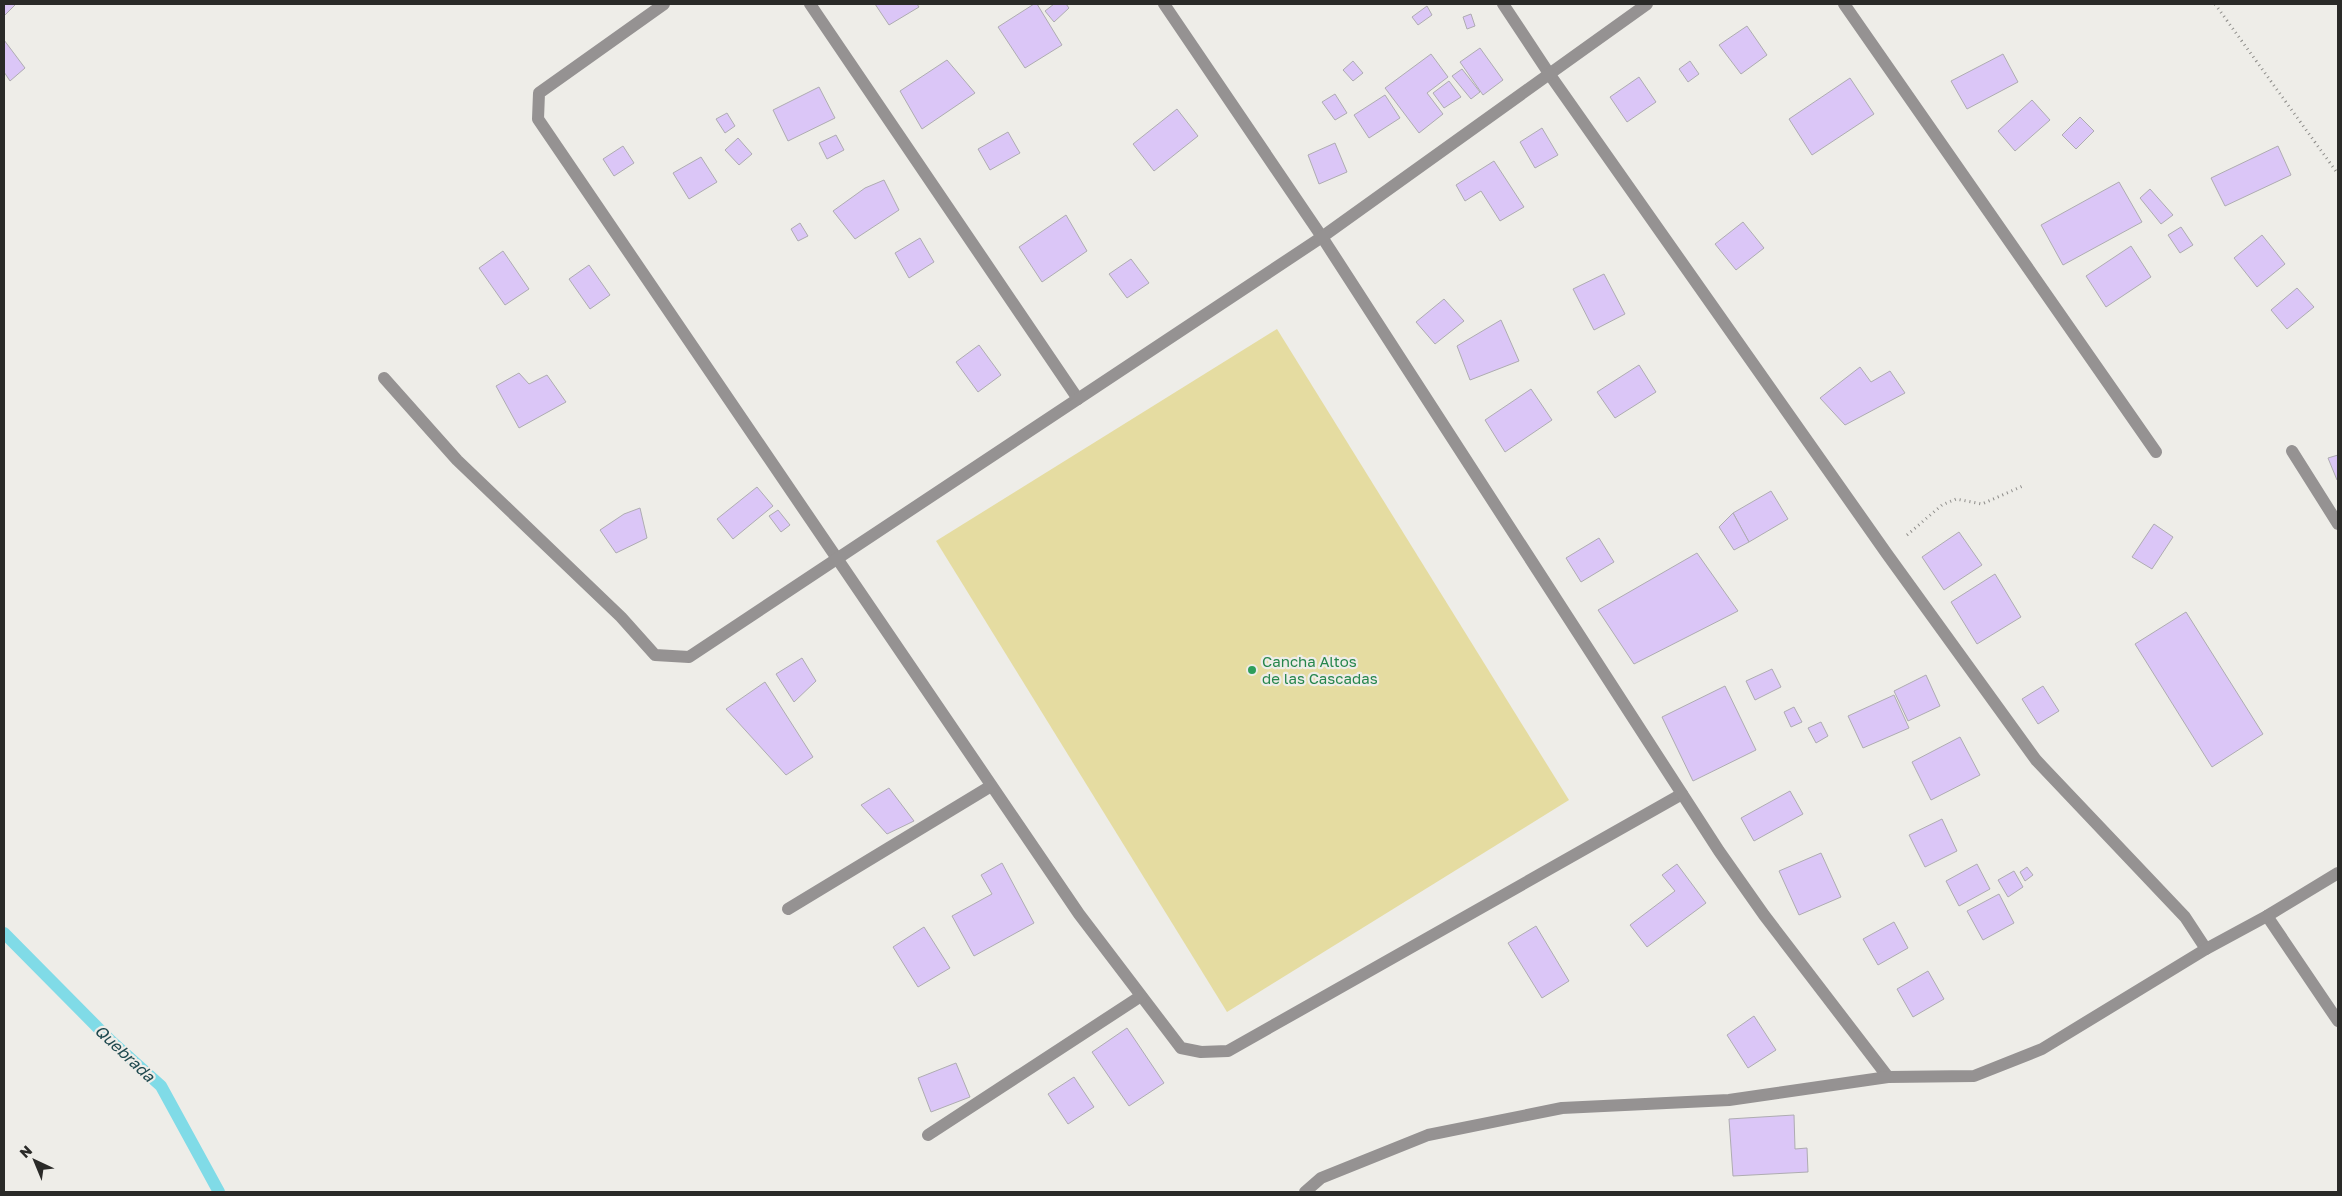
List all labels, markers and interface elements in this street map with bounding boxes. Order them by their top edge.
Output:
place label: Cancha Altos de las Cascadas [1262,652,1378,687]
marker: Cancha Altos de las Cascadas [1246,664,1258,676]
water label: Quebrada [91,1020,160,1086]
north arrow [10,1136,60,1186]
text: N [16,1141,35,1161]

